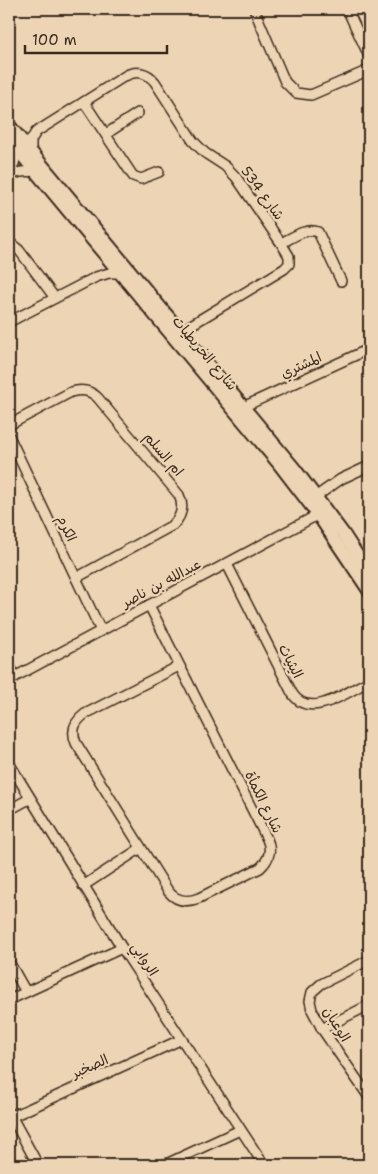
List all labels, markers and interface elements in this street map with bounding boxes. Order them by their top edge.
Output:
scale bar [25,22,168,54]
text: 100 m [32,30,77,50]
street label: شارع 534 [237,163,289,224]
street label: شارع الخريطيات [168,312,241,395]
street label: المشتري [278,348,325,384]
street label: ام السلم [139,428,188,481]
street label: الكرم [50,512,81,546]
street label: عبدالله بن ناصر [117,555,204,612]
street label: اليثياث [275,641,307,681]
street label: شارع الكمأة [240,768,287,837]
street label: الروابي [124,939,163,982]
street label: الوعبان [318,1003,355,1046]
street label: الصخبر [68,1050,111,1082]

